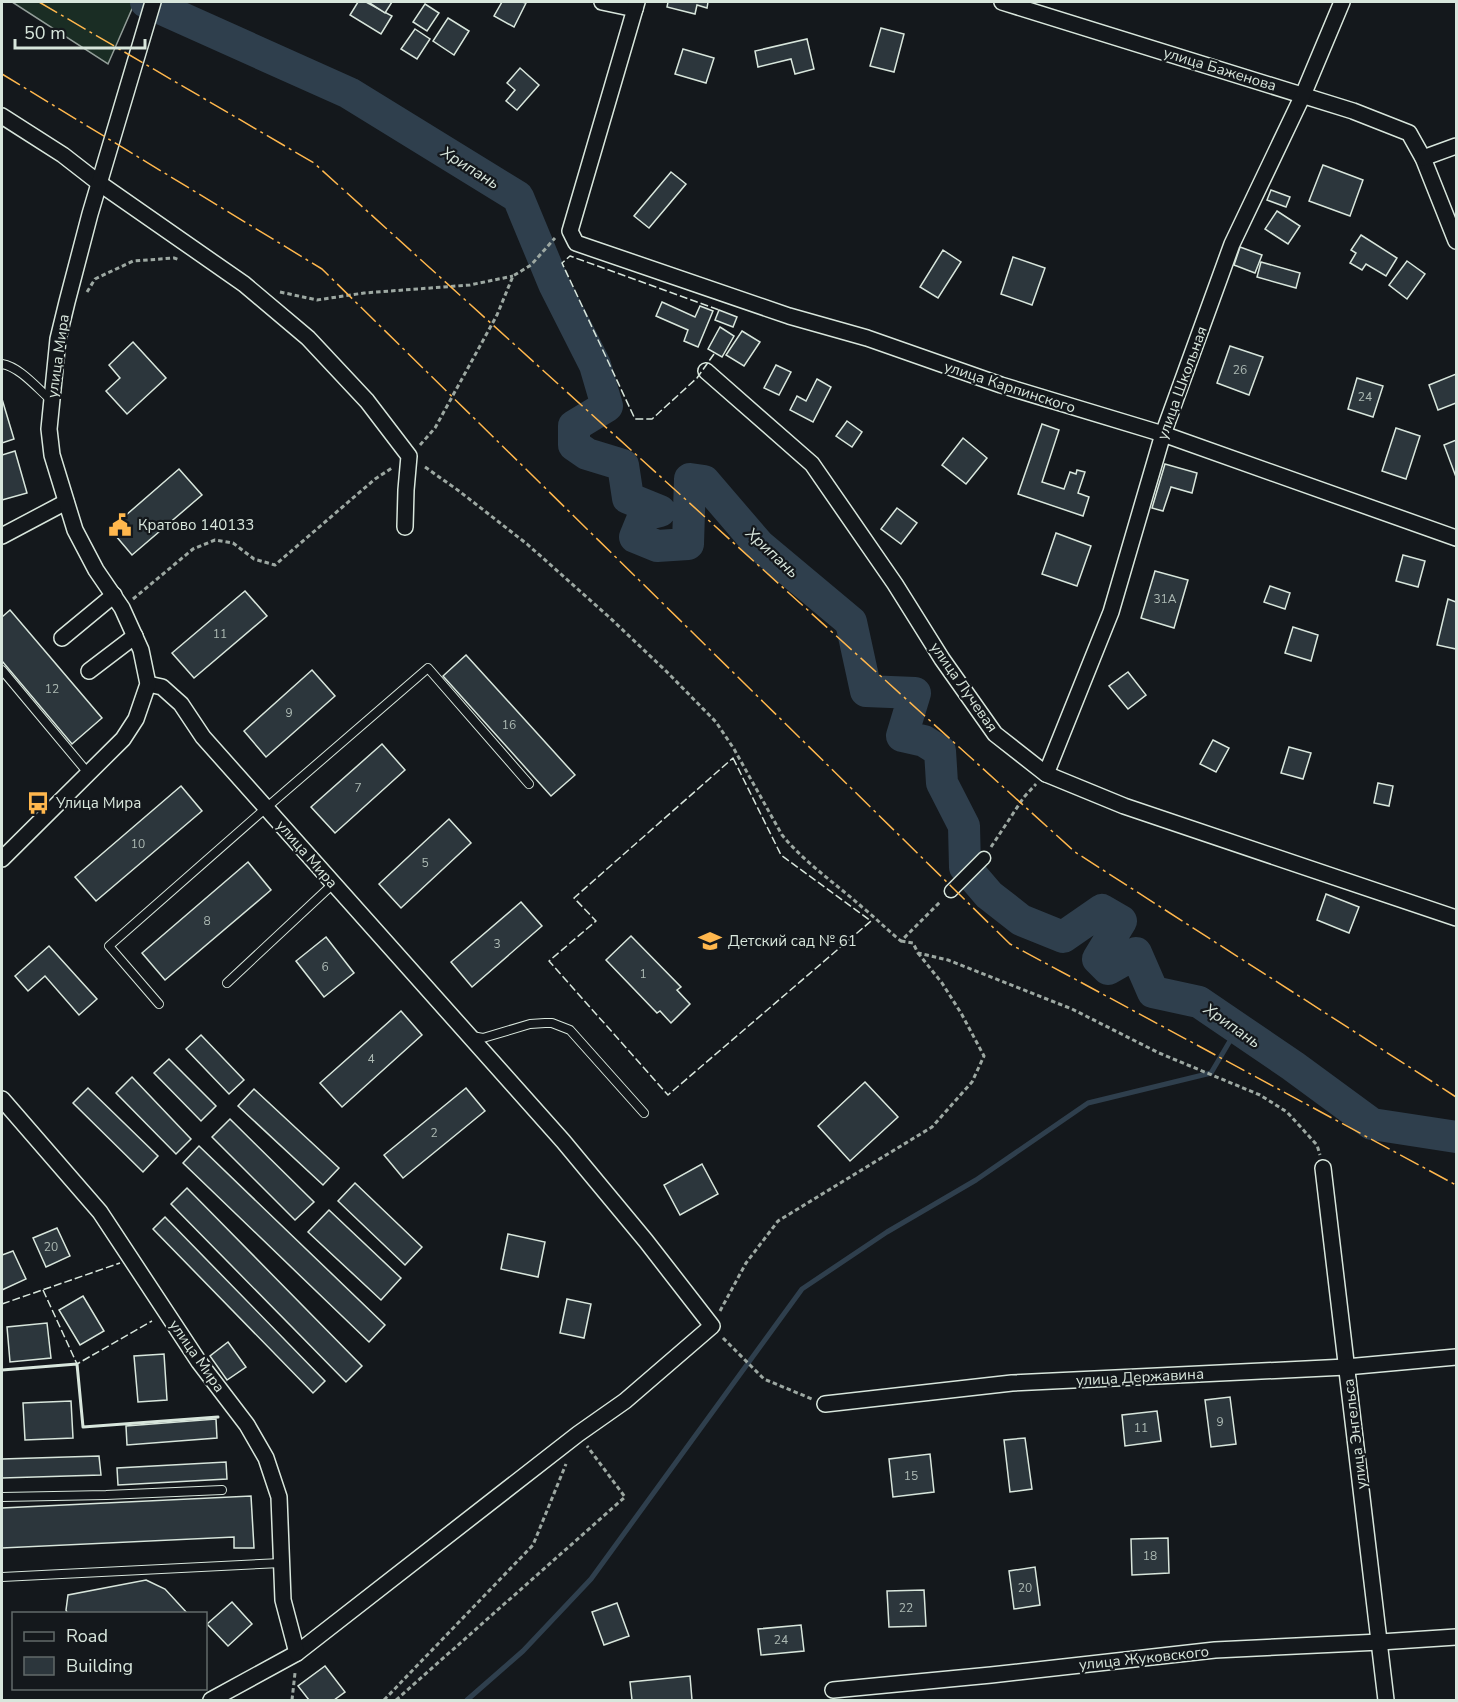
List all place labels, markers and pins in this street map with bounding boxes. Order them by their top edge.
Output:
public building icon: Кратово 140133 [107,512,133,538]
place label: Кратово 140133 [138,515,254,535]
bus stop icon: Улица Мира [25,790,51,816]
place label: Улица Мира [55,793,141,813]
school or university icon: Детский сад № 61 [697,928,723,954]
place label: Детский сад № 61 [728,931,857,951]

